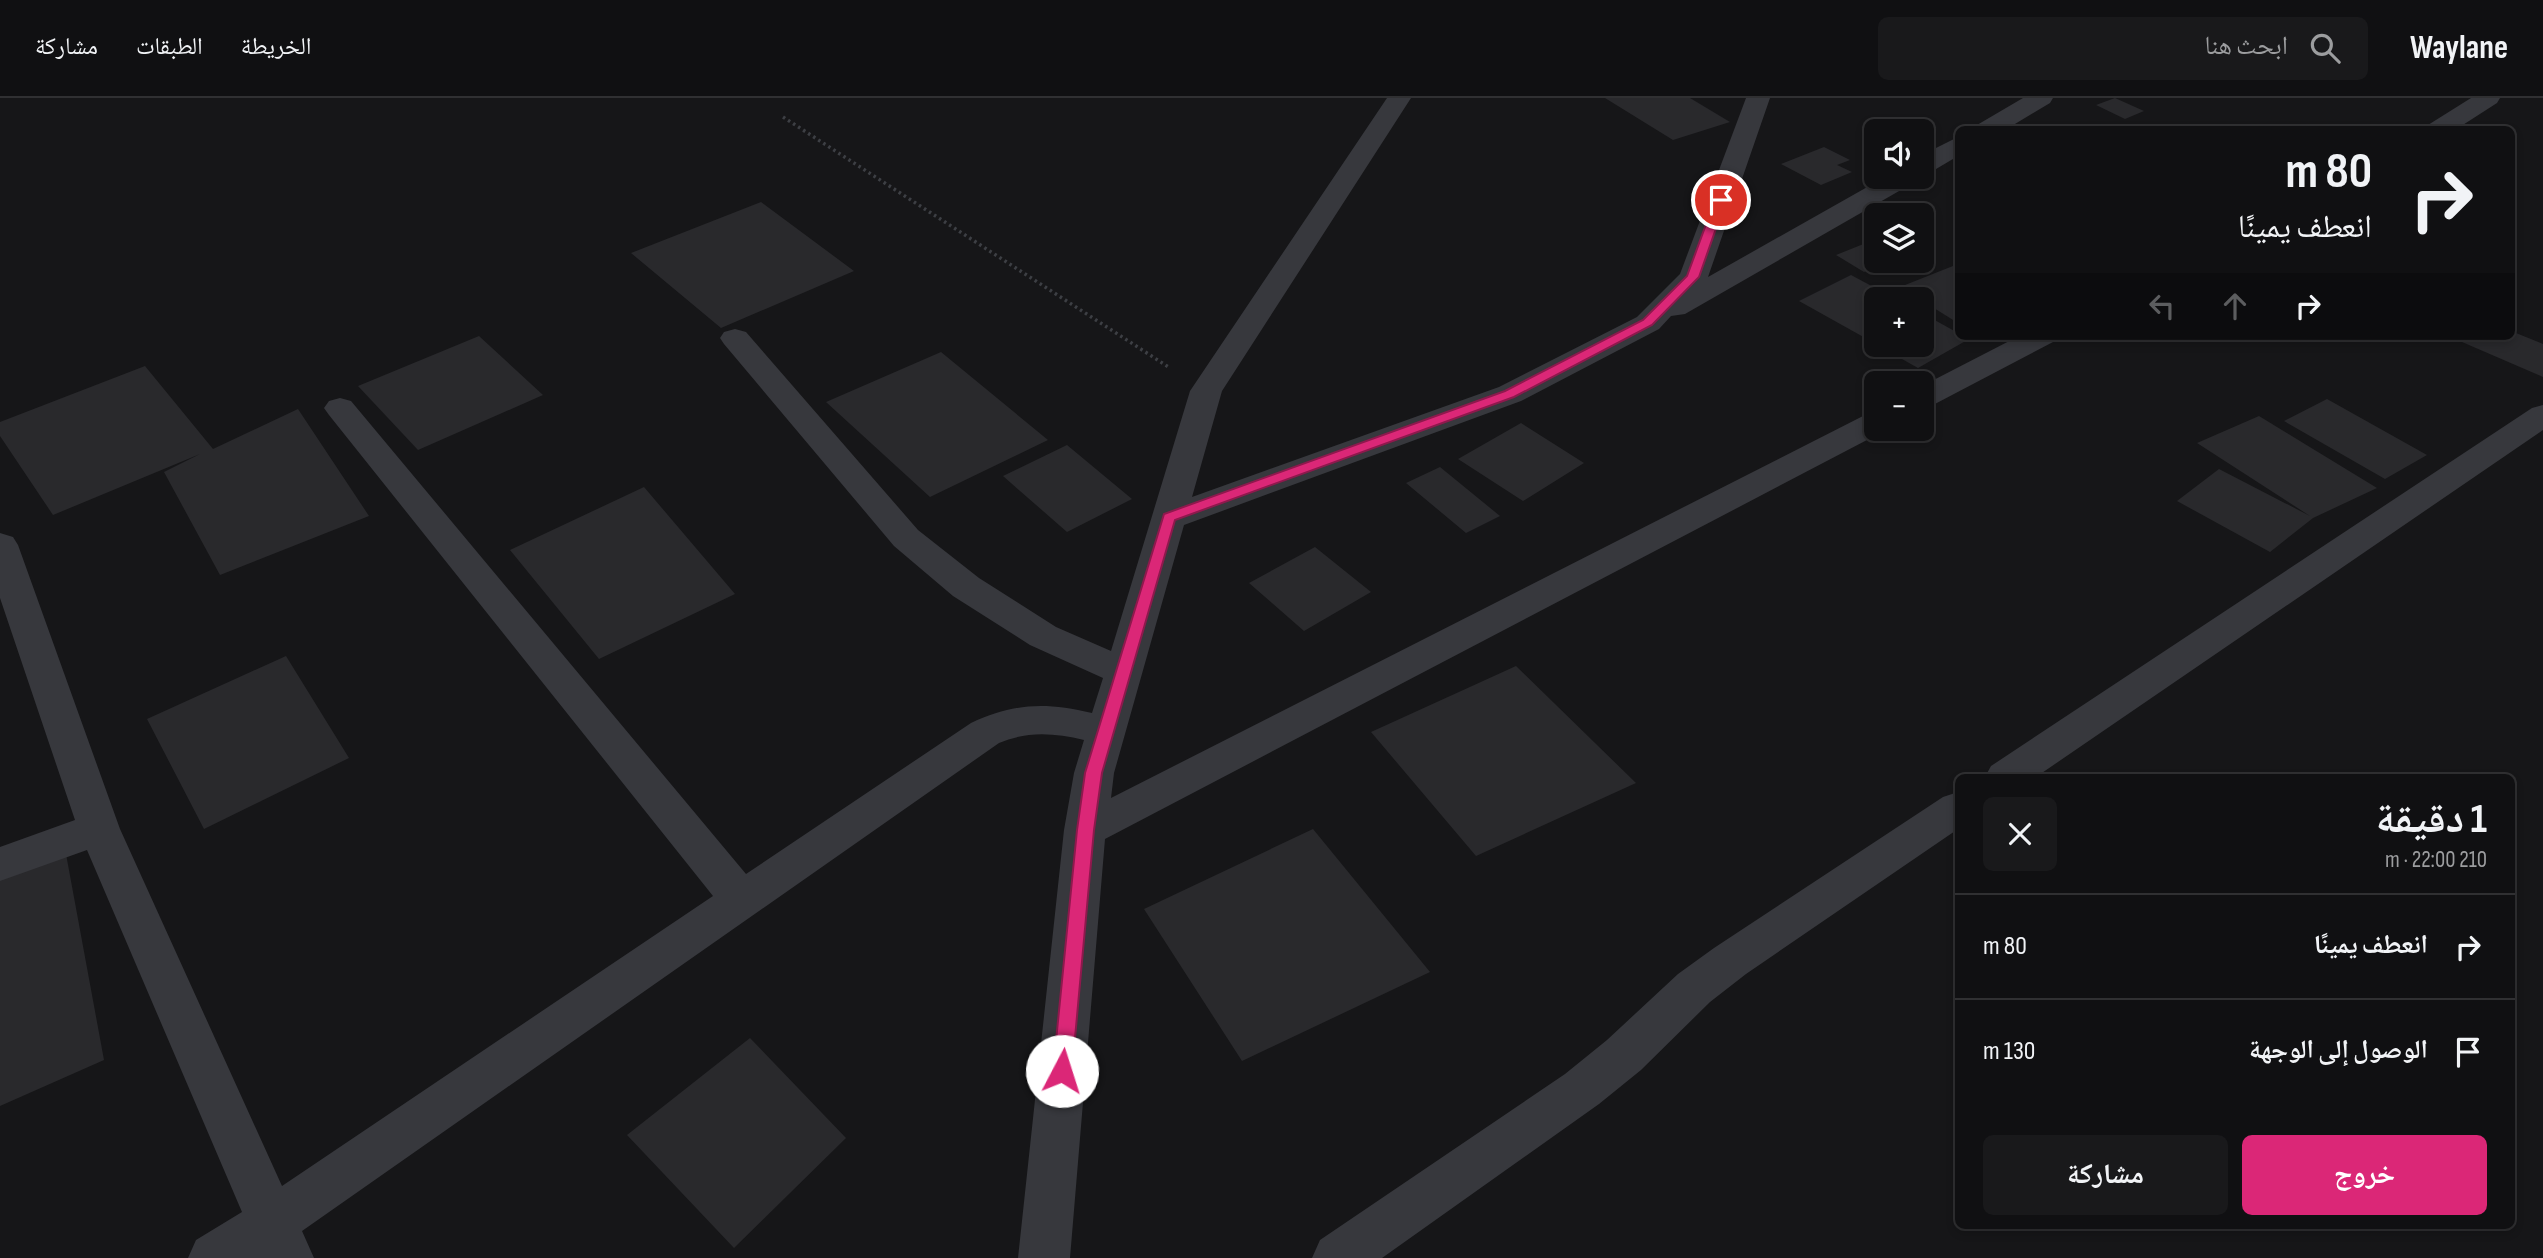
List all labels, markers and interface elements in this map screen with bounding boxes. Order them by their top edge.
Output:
search box [1878,17,2368,80]
text: Waylane [2410,28,2508,68]
icon: search [2306,29,2344,67]
text: ابحث هنا [2205,31,2288,62]
text: مشاركة [35,32,98,61]
text: الطبقات [136,32,203,61]
text: الخريطة [241,32,311,61]
map controls [1864,119,1934,441]
button: sound [1864,119,1934,189]
text: 80 m [2285,143,2372,202]
icon: right [2396,154,2487,245]
pin [1691,170,1751,230]
icon: arrive [1702,181,1740,219]
button: layers [1864,203,1934,273]
text: انعطف يمينًا [2238,208,2372,247]
button: + [1864,287,1934,357]
icon: left [2143,287,2181,325]
icon: ahead [2216,287,2254,325]
icon: right [2289,287,2327,325]
button: − [1864,371,1934,441]
text: 1 دقيقة [2376,794,2487,845]
button: close [1983,797,2057,871]
text: 210 m · 22:00 [2385,846,2487,874]
icon: right [2449,928,2487,966]
text: انعطف يمينًا [2314,930,2428,961]
text: 80 m [1983,931,2027,962]
icon: arrive [2449,1033,2487,1071]
position arrow [1025,1034,1099,1108]
text: الوصول إلى الوجهة [2249,1035,2428,1066]
text: 130 m [1983,1036,2035,1067]
button: مشاركة [1983,1135,2228,1215]
button: خروج [2242,1135,2487,1215]

